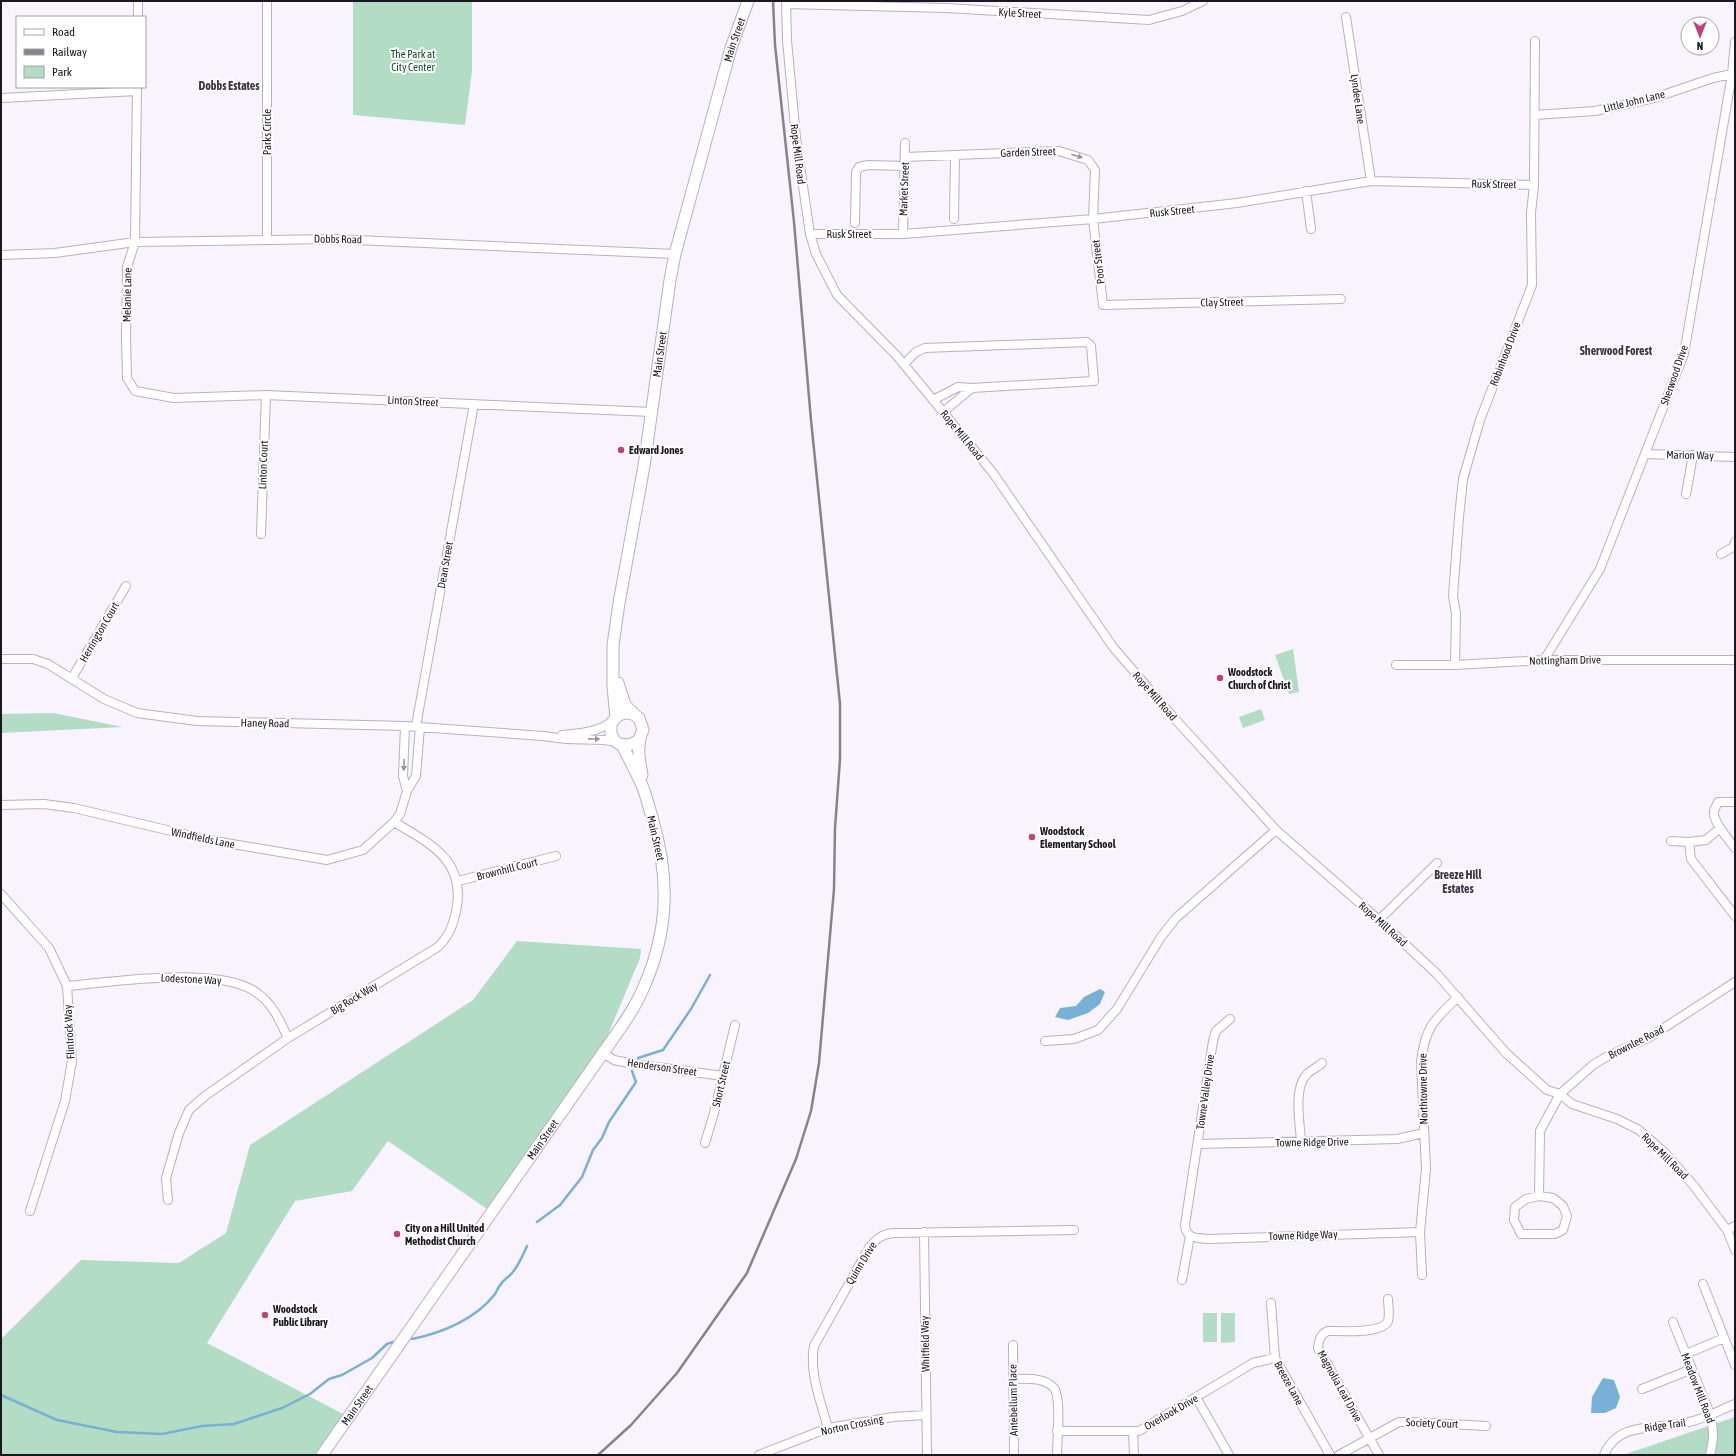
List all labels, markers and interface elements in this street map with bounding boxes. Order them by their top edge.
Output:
street label: Kyle Street [998,6,1042,20]
legend [16,16,146,88]
street label: Main Street [722,16,748,63]
north arrow [1680,16,1720,56]
text: Road [52,25,75,39]
text: N [1697,40,1703,52]
text: Railway [52,45,87,59]
park label: The Park at City Center [391,48,435,73]
text: Park [52,65,73,79]
street label: Lyndee Lane [1349,73,1367,125]
district label: Dobbs Estates [198,79,260,93]
street label: Little John Lane [1602,88,1666,114]
street label: Parks Circle [261,109,273,155]
street label: Rope Mill Road [788,123,808,185]
street label: Garden Street [1000,145,1056,159]
one-way arrow [1071,153,1083,159]
street label: Market Street [897,162,911,216]
street label: Rusk Street [1471,178,1517,190]
street label: Rusk Street [1149,203,1195,219]
street label: Rusk Street [826,228,872,240]
street label: Dobbs Road [314,233,362,245]
street label: Poor Street [1089,239,1107,285]
street label: Melanie Lane [121,268,133,322]
street label: Clay Street [1200,296,1244,308]
street label: Robinhood Drive [1487,320,1523,388]
street label: Main Street [650,331,669,378]
street label: Sherwood Drive [1658,343,1690,407]
district label: Sherwood Forest [1580,344,1653,358]
street label: Linton Street [387,394,439,408]
street label: Rope Mill Road [938,408,986,462]
street label: Linton Court [256,440,270,490]
place label: Edward Jones [629,444,683,456]
marker: Edward Jones [616,445,626,455]
street label: Marion Way [1666,449,1714,461]
street label: Dean Street [435,541,455,589]
street label: Herrington Court [77,600,121,664]
street label: Nottingham Drive [1529,653,1601,667]
place label: Woodstock Church of Christ [1227,666,1291,691]
street label: Rope Mill Road [1131,669,1179,723]
marker: Woodstock Church of Christ [1215,673,1225,683]
street label: Haney Road [241,717,289,729]
one-way arrow [588,736,601,742]
one-way arrow [400,759,407,771]
street label: Main Street [645,814,667,862]
street label: Windfields Lane [170,825,236,851]
place label: Woodstock Elementary School [1039,825,1117,850]
marker: Woodstock Elementary School [1027,832,1037,842]
street label: Brownhill Court [475,856,539,882]
district label: Breeze Hill Estates [1434,868,1483,896]
street label: Rope Mill Road [1356,899,1410,949]
street label: Lodestone Way [160,971,222,987]
street label: Big Rock Way [328,979,380,1017]
street label: Flintrock Way [62,1004,76,1060]
street label: Brownlee Road [1606,1023,1666,1061]
street label: Northtowne Drive [1416,1053,1430,1125]
street label: Towne Valley Drive [1194,1054,1216,1130]
street label: Henderson Street [626,1056,698,1078]
street label: Short Street [710,1060,732,1108]
street label: Main Street [524,1117,561,1162]
street label: Rope Mill Road [1639,1130,1691,1182]
street label: Towne Ridge Drive [1275,1135,1349,1149]
place label: City on a Hill United Methodist Church [405,1222,484,1247]
street label: Towne Ridge Way [1268,1228,1338,1242]
marker: City on a Hill United Methodist Church [392,1229,402,1239]
street label: Quinn Drive [843,1240,879,1286]
place label: Woodstock Public Library [272,1303,328,1328]
marker: Woodstock Public Library [260,1310,270,1320]
street label: Whitfield Way [919,1315,931,1372]
street label: Magnolia Leaf Drive [1315,1348,1365,1424]
street label: Meadow Mill Road [1679,1351,1717,1425]
street label: Breeze Lane [1272,1359,1306,1407]
street label: Antebellum Place [1006,1364,1020,1436]
street label: Main Street [339,1383,375,1427]
street label: Overlook Drive [1142,1392,1200,1432]
street label: Norton Crossing [820,1412,885,1437]
street label: Society Court [1406,1416,1458,1430]
street label: Ridge Trail [1643,1416,1687,1434]

